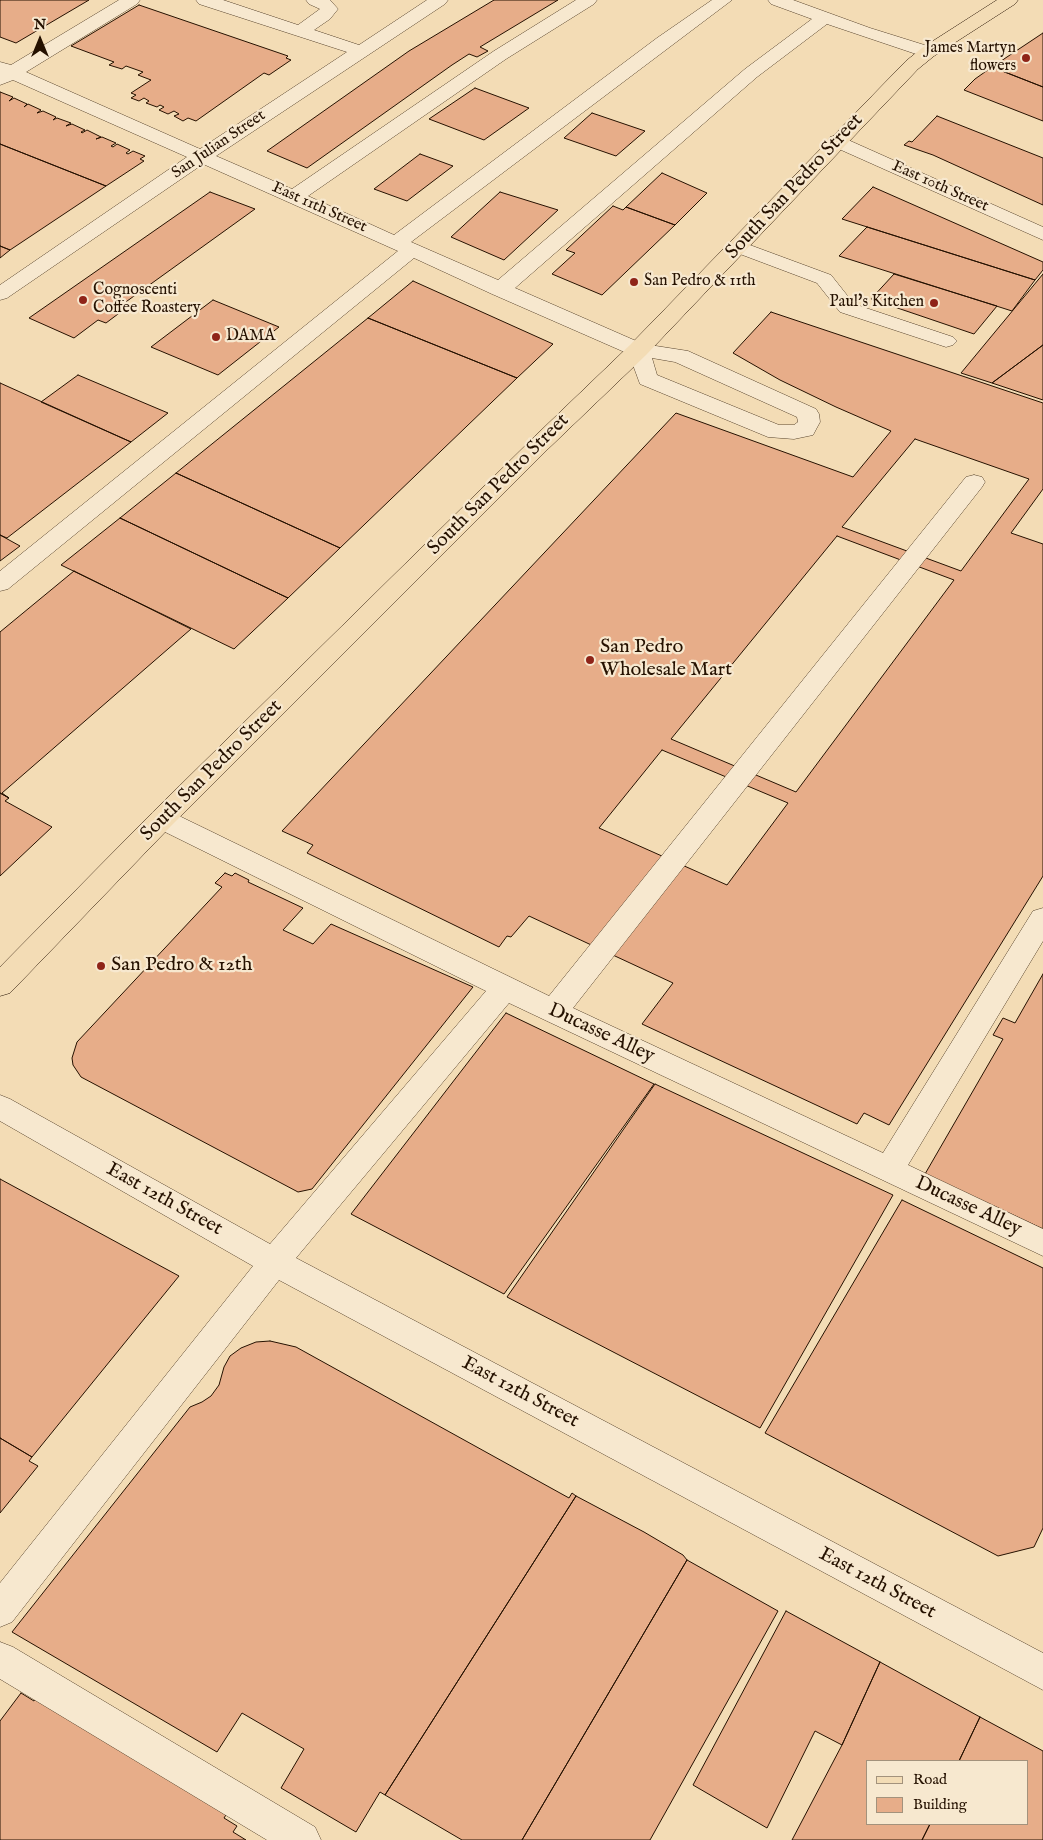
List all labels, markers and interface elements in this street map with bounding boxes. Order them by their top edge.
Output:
north arrow [15,15,65,65]
text: N [34,16,46,34]
place label: James Martyn flowers [924,39,1016,77]
marker: James Martyn flowers [1020,52,1032,64]
street label: San Julian Street [169,107,269,183]
street label: South San Pedro Street [721,109,869,265]
street label: East 10th Street [889,157,991,217]
street label: East 11th Street [269,179,369,237]
place label: San Pedro & 11th [644,272,755,292]
marker: San Pedro & 11th [628,276,640,288]
place label: Cognoscenti Coffee Roastery [93,281,201,319]
place label: Paul's Kitchen [829,293,924,313]
marker: Cognoscenti Coffee Roastery [77,294,89,306]
marker: Paul's Kitchen [928,297,940,309]
place label: DAMA [226,327,275,347]
marker: DAMA [210,331,222,343]
street label: South San Pedro Street [423,409,575,561]
place label: San Pedro Wholesale Mart [600,636,732,683]
marker: San Pedro Wholesale Mart [584,654,596,666]
street label: South San Pedro Street [136,695,288,847]
place label: San Pedro & 12th [111,954,252,978]
marker: San Pedro & 12th [95,960,107,972]
street label: Ducasse Alley [544,999,658,1069]
street label: East 12th Street [102,1158,226,1242]
street label: Ducasse Alley [911,1172,1025,1242]
street label: East 12th Street [457,1352,583,1434]
street label: East 12th Street [814,1543,940,1625]
legend [866,1760,1028,1825]
text: Road [913,1770,947,1789]
text: Building [913,1795,967,1814]

